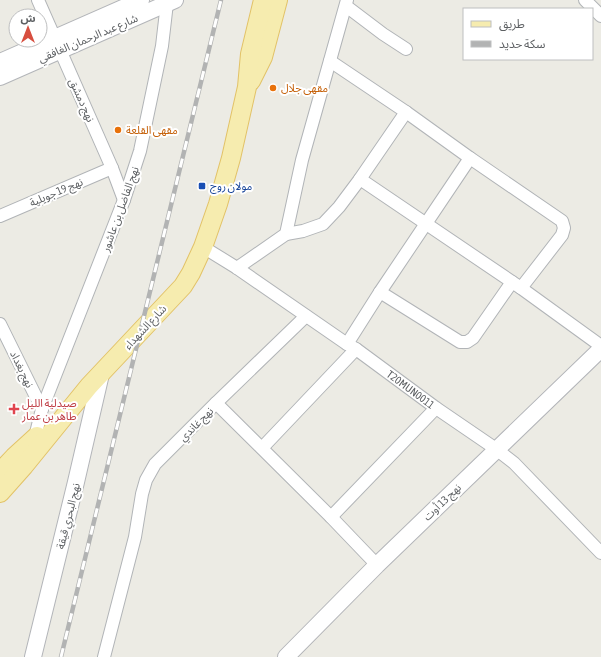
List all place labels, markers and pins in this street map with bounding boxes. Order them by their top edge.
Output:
place label: مقهى جلال [281,82,328,95]
marker: مقهى جلال [268,83,278,93]
place label: مقهى القلعة [126,124,178,137]
marker: مقهى القلعة [113,125,123,135]
place label: مولان روج [210,180,253,194]
marker: مولان روج [197,181,207,191]
place label: صيدلية الليل طاهر بن عمار [21,397,77,423]
marker: صيدلية الليل طاهر بن عمار [9,404,19,414]

